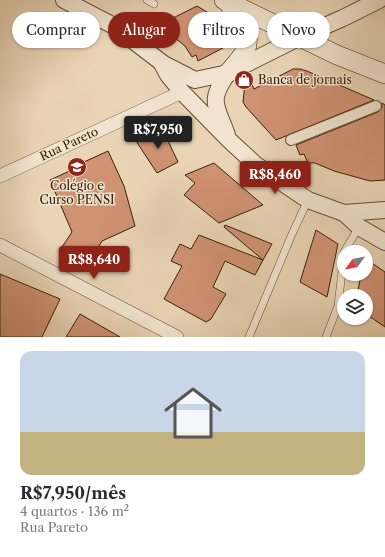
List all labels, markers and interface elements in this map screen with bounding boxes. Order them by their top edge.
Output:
chip: Comprar [12,12,100,48]
chip: Alugar [108,12,180,48]
chip: Filtros [188,12,259,48]
chip: Novo [267,12,330,48]
shop icon: Banca de jornais [233,69,255,91]
place label: Banca de jornais [258,72,352,87]
pin: R$7,950 [121,116,195,150]
text: R$7,950 [133,121,183,137]
street label: Rua Pareto [37,123,100,164]
school or university icon: Colégio e Curso PENSI [66,156,88,178]
pin: R$8,460 [238,161,312,195]
text: R$8,460 [249,166,301,182]
place label: Colégio e Curso PENSI [39,178,115,207]
north arrow [337,245,373,281]
map controls [337,245,373,325]
pin: R$8,640 [57,246,131,280]
text: R$8,640 [68,251,120,267]
button: layers [337,289,373,325]
icon: home [157,377,229,449]
text: R$7,950/mês [20,483,126,503]
text: 4 quartos · 136 m² [20,503,129,519]
text: Rua Pareto [20,519,88,535]

